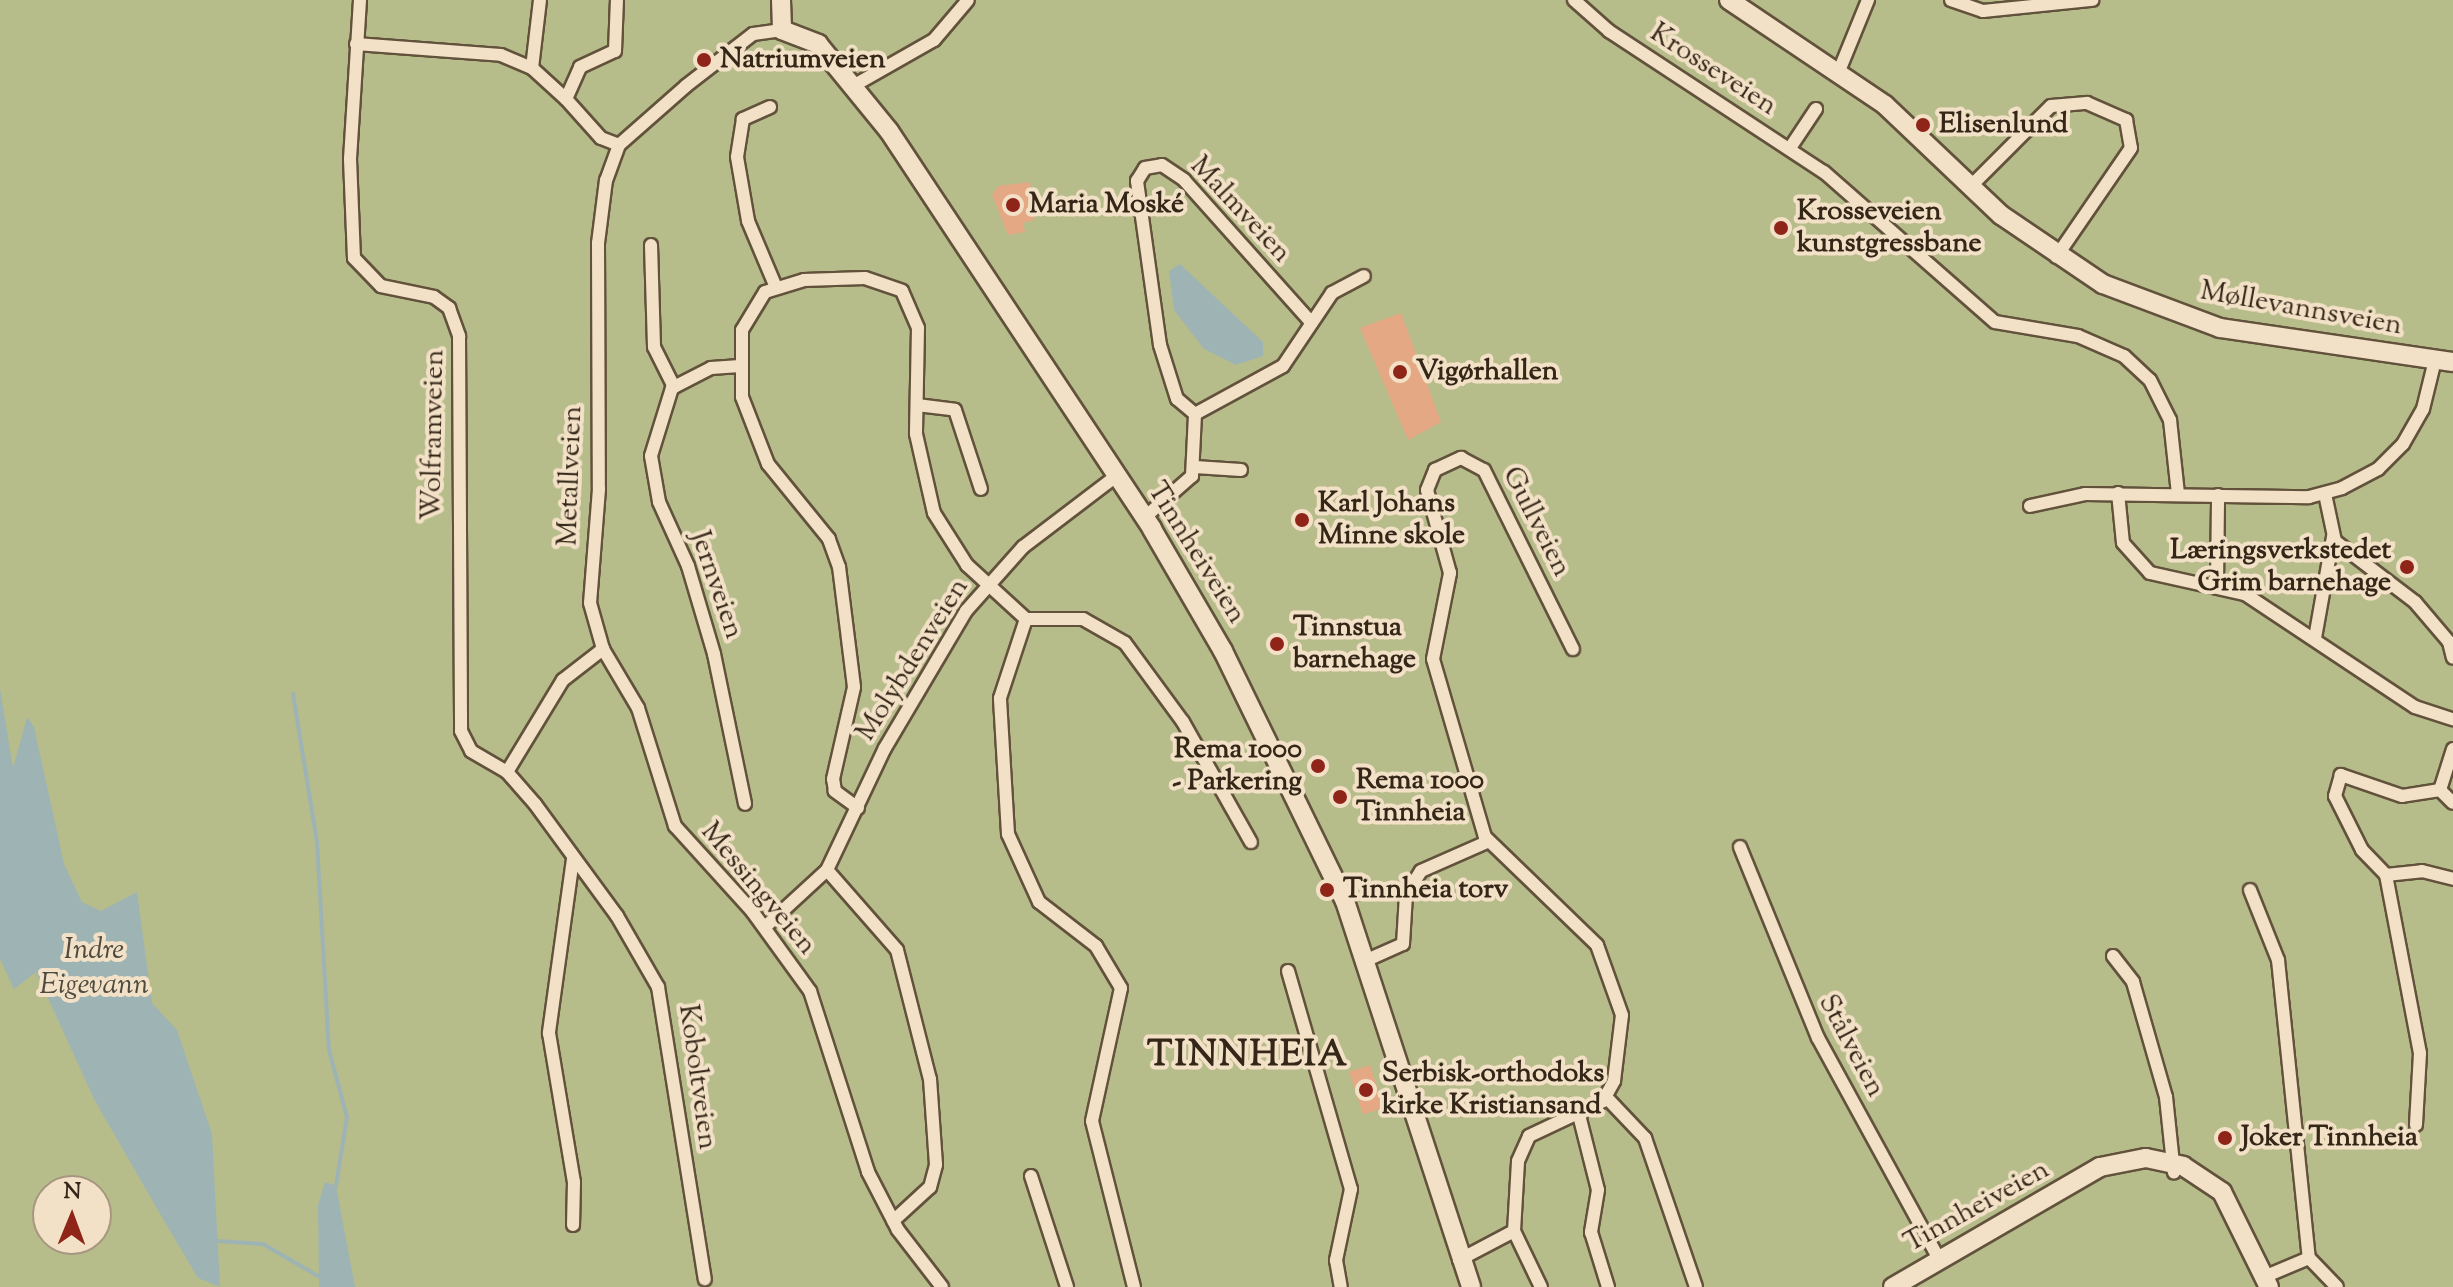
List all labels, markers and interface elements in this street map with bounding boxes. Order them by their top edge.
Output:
street label: Krosseveien [1643,17,1783,123]
place label: Natriumveien [720,43,885,77]
marker: Natriumveien [695,51,713,69]
place label: Elisenlund [1939,108,2068,142]
marker: Elisenlund [1914,116,1932,134]
street label: Malmveien [1182,150,1298,270]
place label: Maria Moské [1029,188,1184,222]
place label: Krosseveien kunstgressbane [1797,195,1981,261]
marker: Maria Moské [1004,196,1022,214]
marker: Krosseveien kunstgressbane [1772,219,1790,237]
street label: Møllevannsveien [2197,275,2405,343]
street label: Wolframveien [416,349,452,521]
place label: Vigørhallen [1416,355,1558,389]
marker: Vigørhallen [1391,363,1409,381]
street label: Metallveien [552,405,590,547]
street label: Gullveien [1494,462,1578,582]
street label: Tinnheiveien [1139,476,1253,630]
place label: Karl Johans Minne skole [1318,487,1465,553]
marker: Karl Johans Minne skole [1293,511,1311,529]
street label: Jernveien [682,527,750,643]
place label: Læringsverkstedet Grim barnehage [2170,534,2391,600]
marker: Læringsverkstedet Grim barnehage [2398,558,2416,576]
street label: Molybdenveien [850,572,976,748]
place label: Tinnstua barnehage [1293,611,1416,677]
marker: Tinnstua barnehage [1268,635,1286,653]
place label: Rema 1000 - Parkering [1172,733,1302,799]
marker: Rema 1000 - Parkering [1309,757,1327,775]
place label: Rema 1000 Tinnheia [1356,764,1484,830]
marker: Rema 1000 Tinnheia [1331,788,1349,806]
street label: Messingveien [693,816,823,962]
place label: Tinnheia torv [1343,873,1508,907]
marker: Tinnheia torv [1318,881,1336,899]
water label: Indre Eigevann [39,933,149,1004]
street label: Stålveien [1810,989,1892,1103]
street label: Koboltveien [670,1002,724,1152]
district label: TINNHEIA [1147,1035,1349,1079]
place label: Serbisk-orthodoks kirke Kristiansand [1382,1057,1604,1123]
marker: Serbisk-orthodoks kirke Kristiansand [1357,1081,1375,1099]
place label: Joker Tinnheia [2241,1121,2418,1155]
marker: Joker Tinnheia [2216,1129,2234,1147]
street label: Tinnheiveien [1899,1153,2055,1261]
north arrow [32,1175,112,1255]
text: N [63,1177,81,1209]

